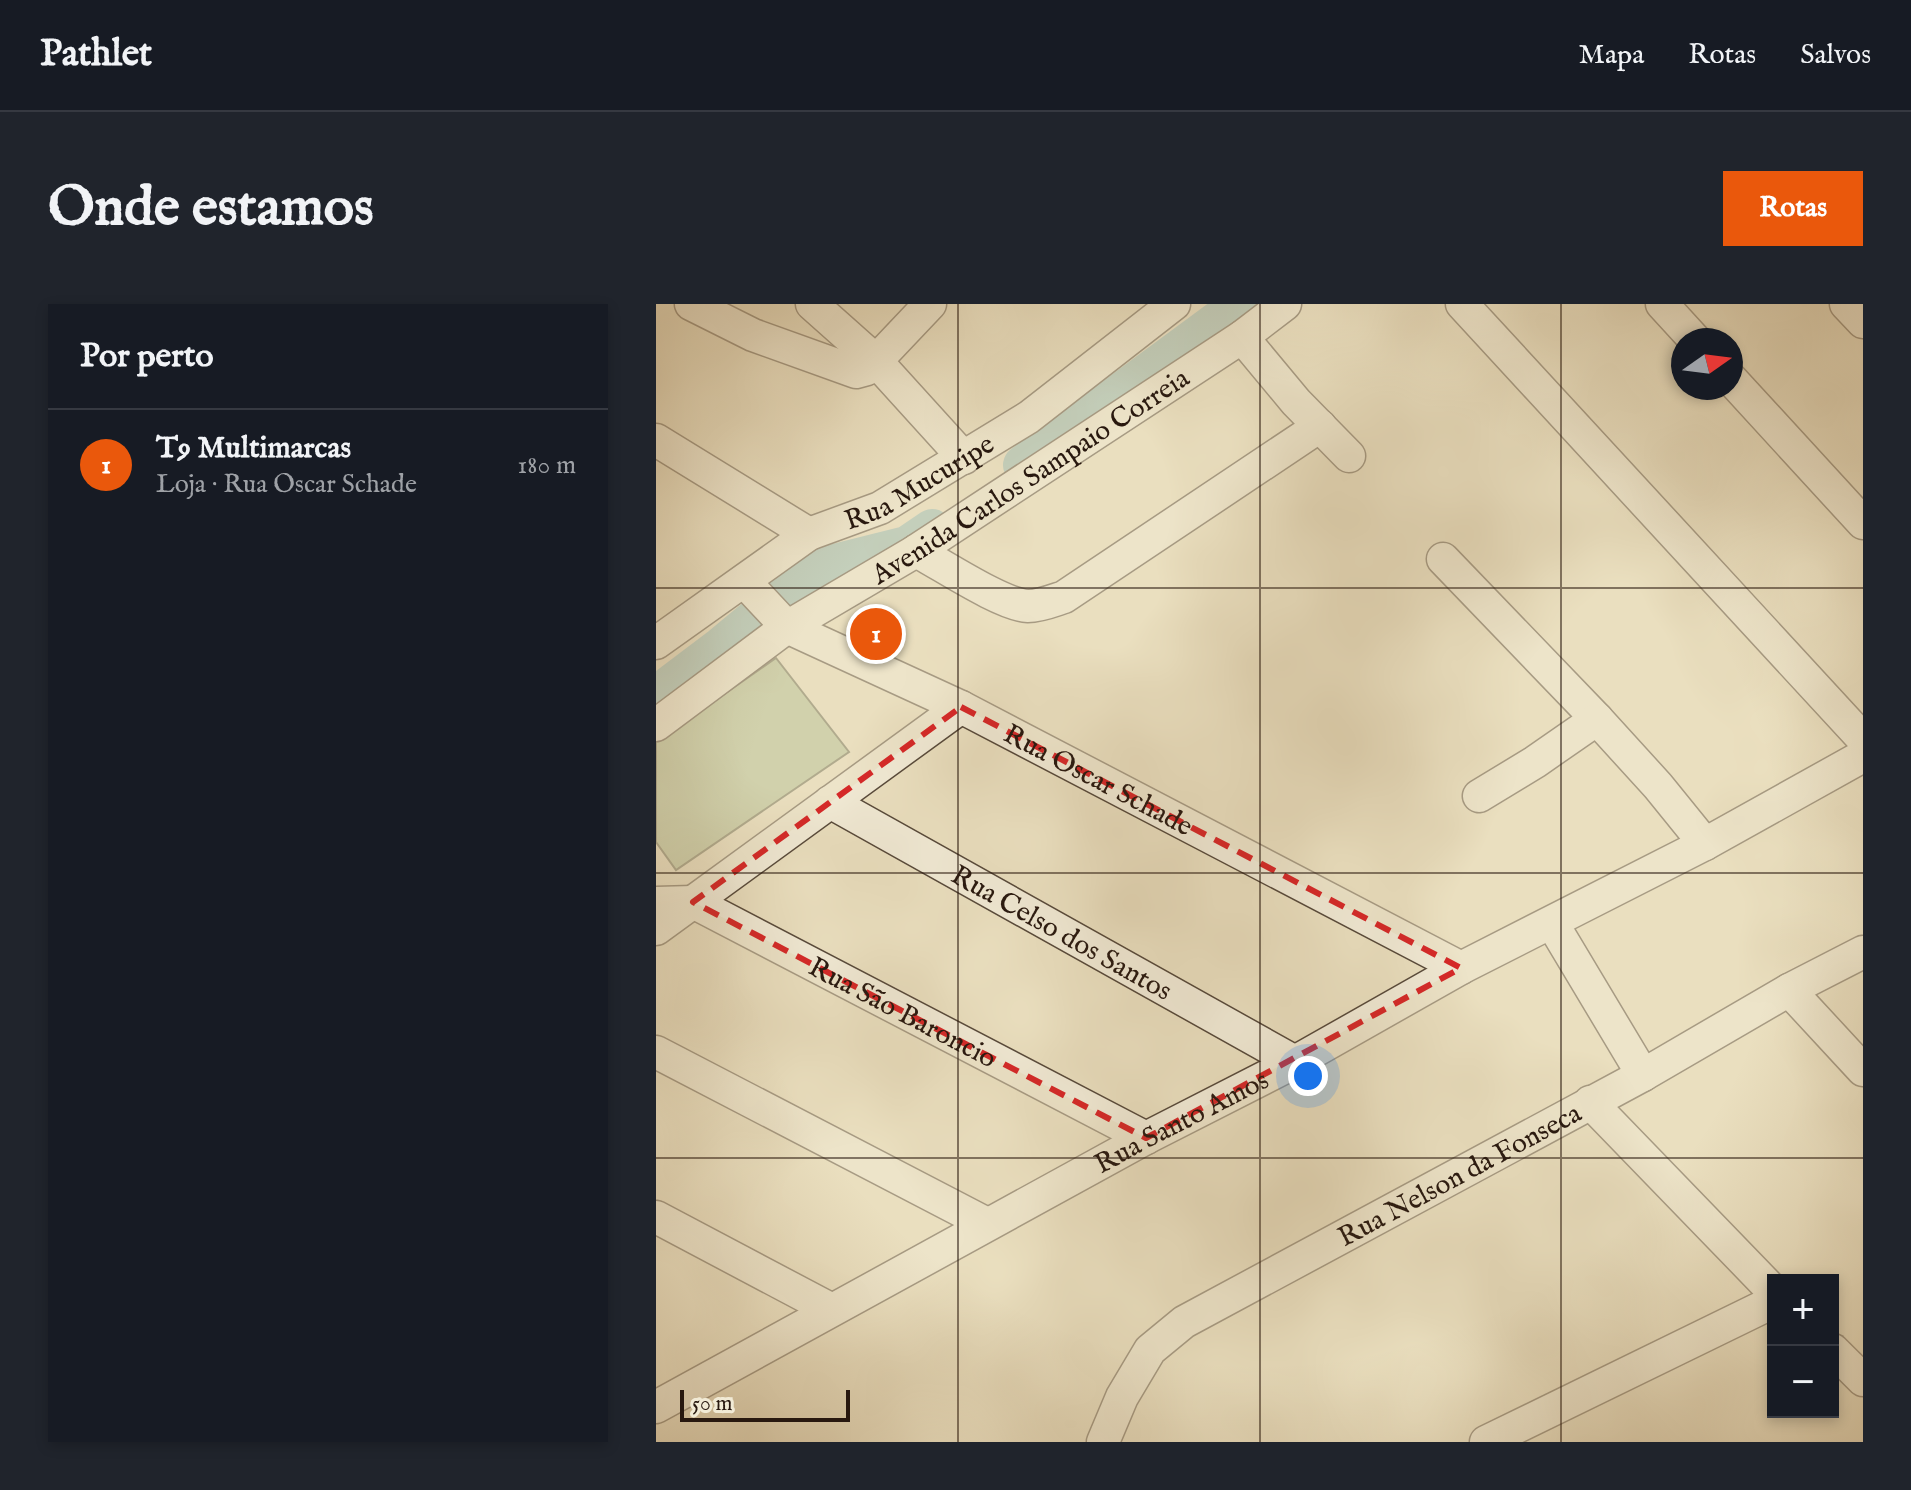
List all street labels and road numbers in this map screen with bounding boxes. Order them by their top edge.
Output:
street label: Avenida Carlos Sampaio Correia [865,361,1197,594]
street label: Rua Mucuripe [840,427,1001,539]
street label: Rua Oscar Schade [997,717,1198,845]
street label: Rua Celso dos Santos [944,858,1177,1010]
street label: Rua São Baroncio [802,950,1002,1077]
street label: Rua Santo Amos [1089,1063,1275,1183]
street label: Rua Nelson da Fonseca [1333,1096,1589,1256]

